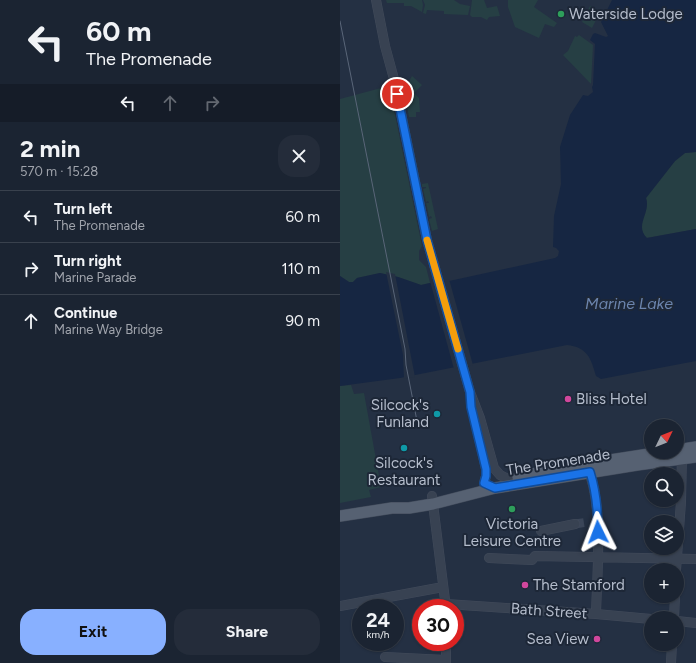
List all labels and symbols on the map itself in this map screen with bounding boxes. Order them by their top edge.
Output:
place label: Waterside Lodge [569,5,683,23]
marker: Waterside Lodge [556,9,566,19]
pin [380,77,414,111]
water label: Marine Lake [585,294,673,313]
place label: Bliss Hotel [576,390,647,408]
marker: Bliss Hotel [563,394,573,404]
place label: Silcock's Funland [371,396,429,431]
marker: Silcock's Funland [432,409,442,419]
north arrow [644,419,684,459]
marker: Silcock's Restaurant [399,443,409,453]
street label: The Promenade [505,445,611,479]
place label: Silcock's Restaurant [368,454,441,489]
marker: Victoria Leisure Centre [507,504,517,514]
position arrow [577,511,619,553]
place label: Victoria Leisure Centre [463,515,561,550]
place label: The Stamford [533,576,625,594]
marker: The Stamford [520,580,530,590]
speed limit sign: 30 [412,599,464,651]
street label: Bath Street [510,599,588,623]
place label: Sea View [527,630,589,648]
marker: Sea View [592,634,602,644]

